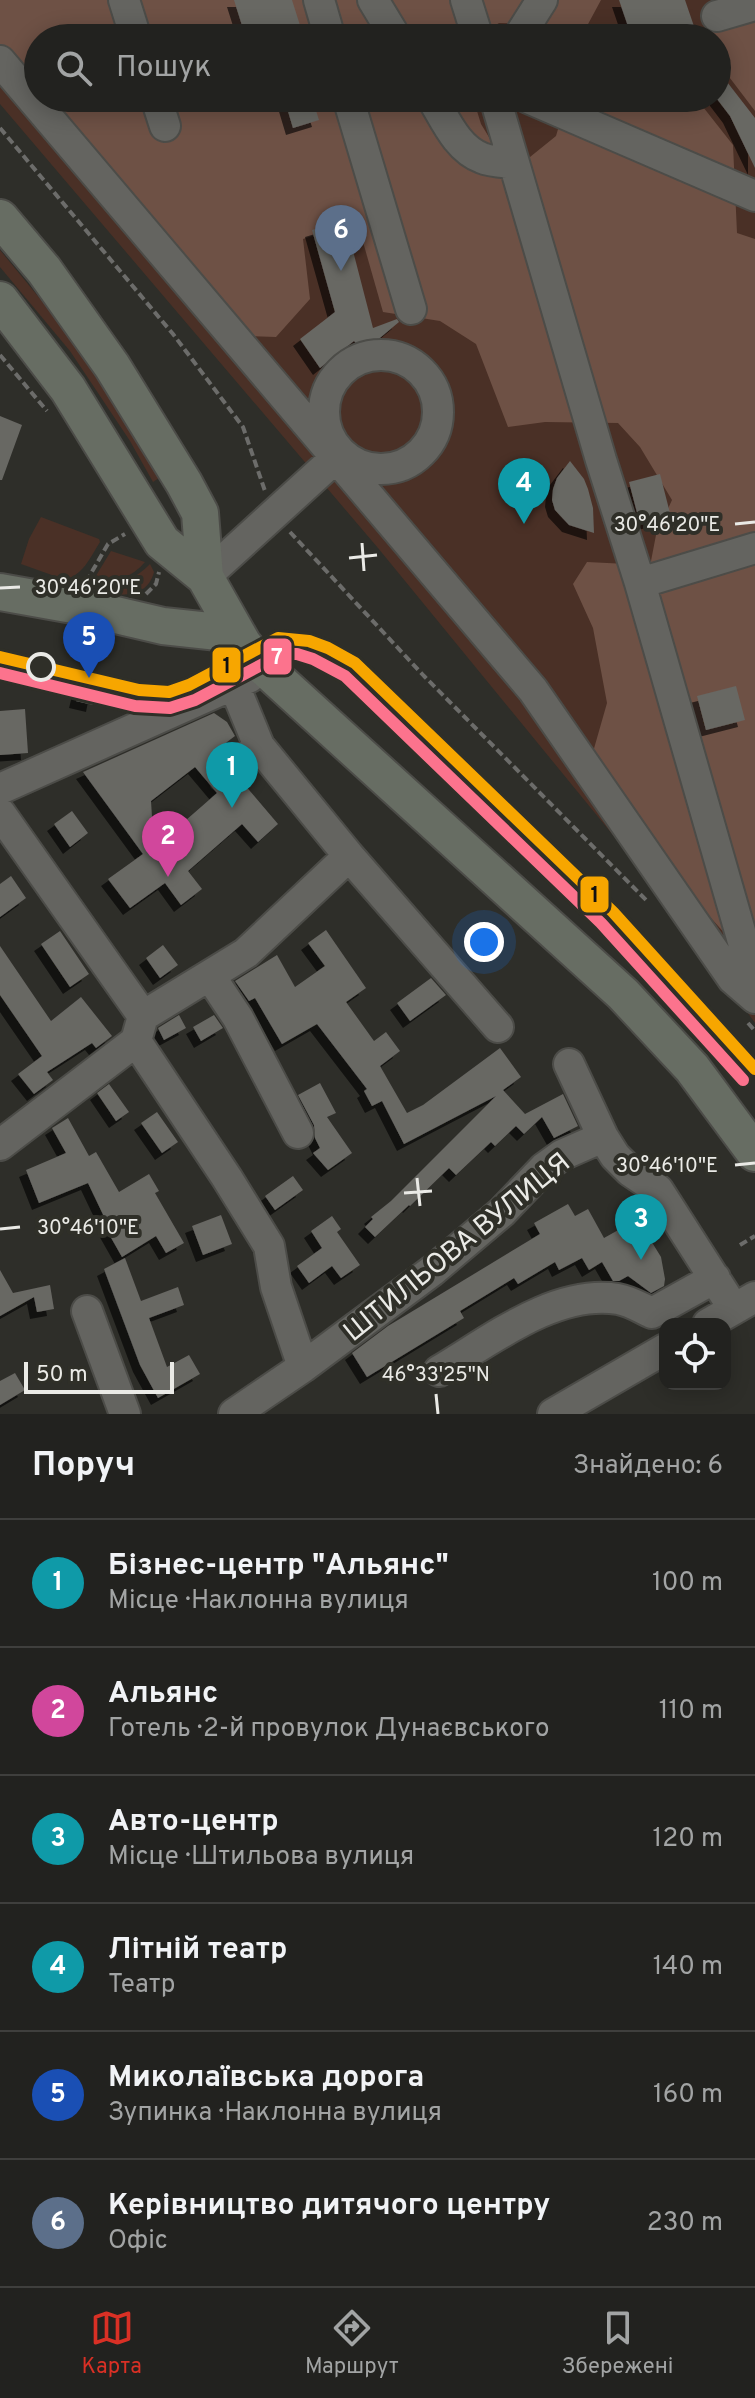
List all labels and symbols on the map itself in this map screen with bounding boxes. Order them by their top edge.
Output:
pin: 6 [315,205,367,271]
pin: 4 [498,458,550,524]
text: 30°46'20"E [614,513,720,539]
text: 30°46'20"E [35,576,141,602]
pin: 5 [63,612,115,678]
line badge: 7 [262,637,293,676]
text: 7 [271,645,283,672]
line badge: 1 [211,646,242,684]
unlabelled marker [27,653,55,681]
text: 1 [223,654,231,681]
pin: 1 [206,742,258,808]
pin: 2 [142,811,194,877]
line badge: 1 [579,875,610,914]
text: 1 [591,883,599,910]
your location [464,922,504,962]
street label: ШТИЛЬОВА ВУЛИЦЯ [337,1146,579,1351]
text: 30°46'10"E [616,1154,718,1180]
pin: 3 [615,1194,667,1260]
text: 30°46'10"E [37,1216,139,1242]
scale bar [24,1358,174,1394]
text: 46°33'25"N [382,1363,490,1389]

